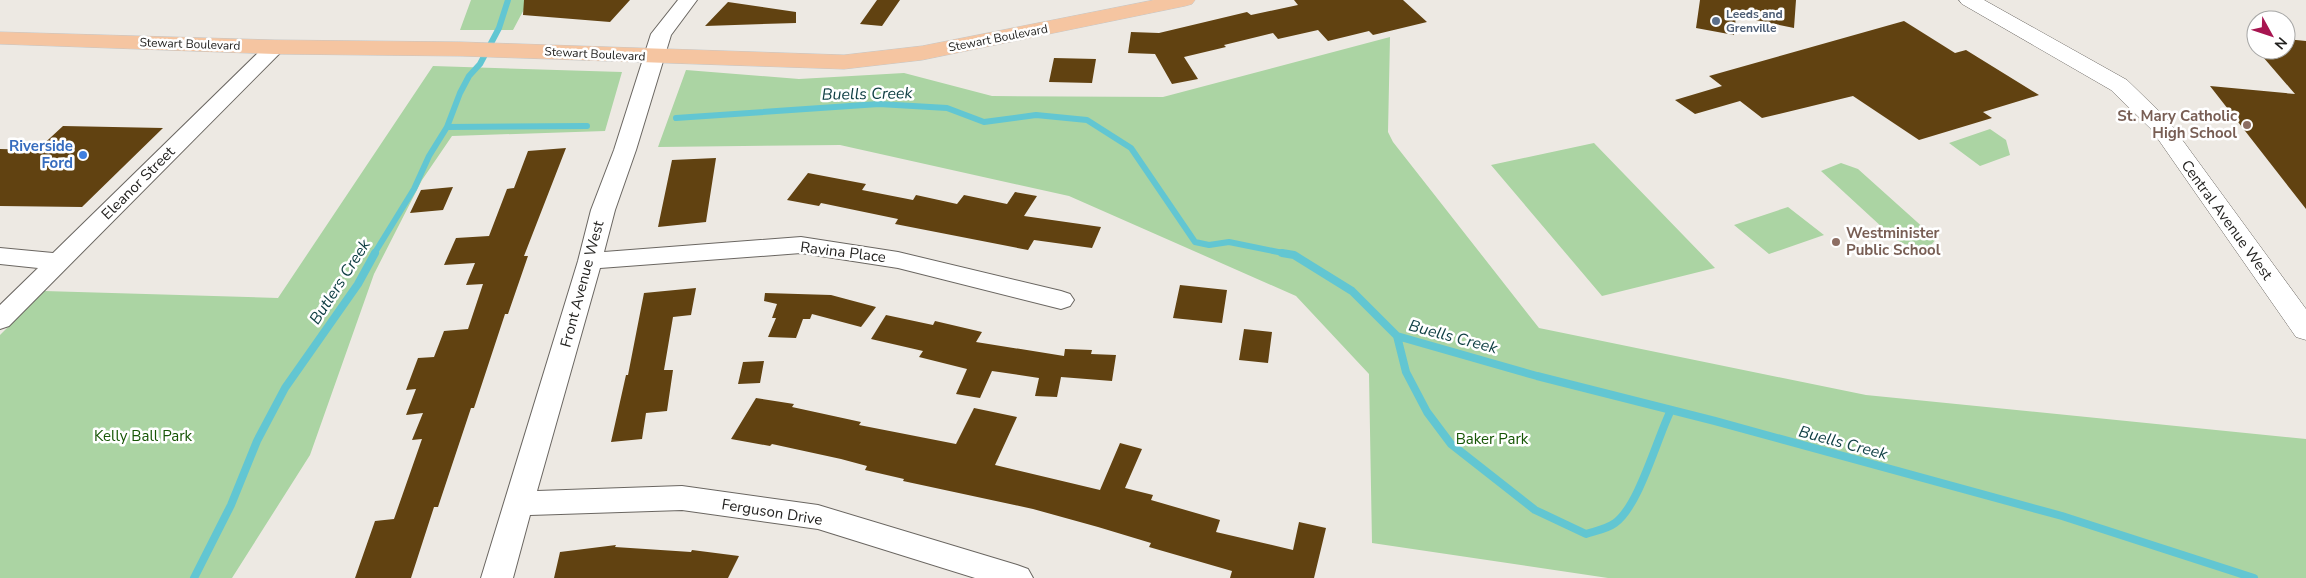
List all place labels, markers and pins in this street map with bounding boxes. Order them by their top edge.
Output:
place label: Leeds and Grenville [1726,6,1783,36]
marker: Leeds and Grenville [1710,15,1722,27]
place label: St. Mary Catholic High School [2117,106,2237,143]
marker: St. Mary Catholic High School [2241,119,2253,131]
place label: Riverside Ford [9,136,73,173]
marker: Riverside Ford [77,149,89,161]
place label: Westminister Public School [1846,223,1941,260]
marker: Westminister Public School [1830,236,1842,248]

